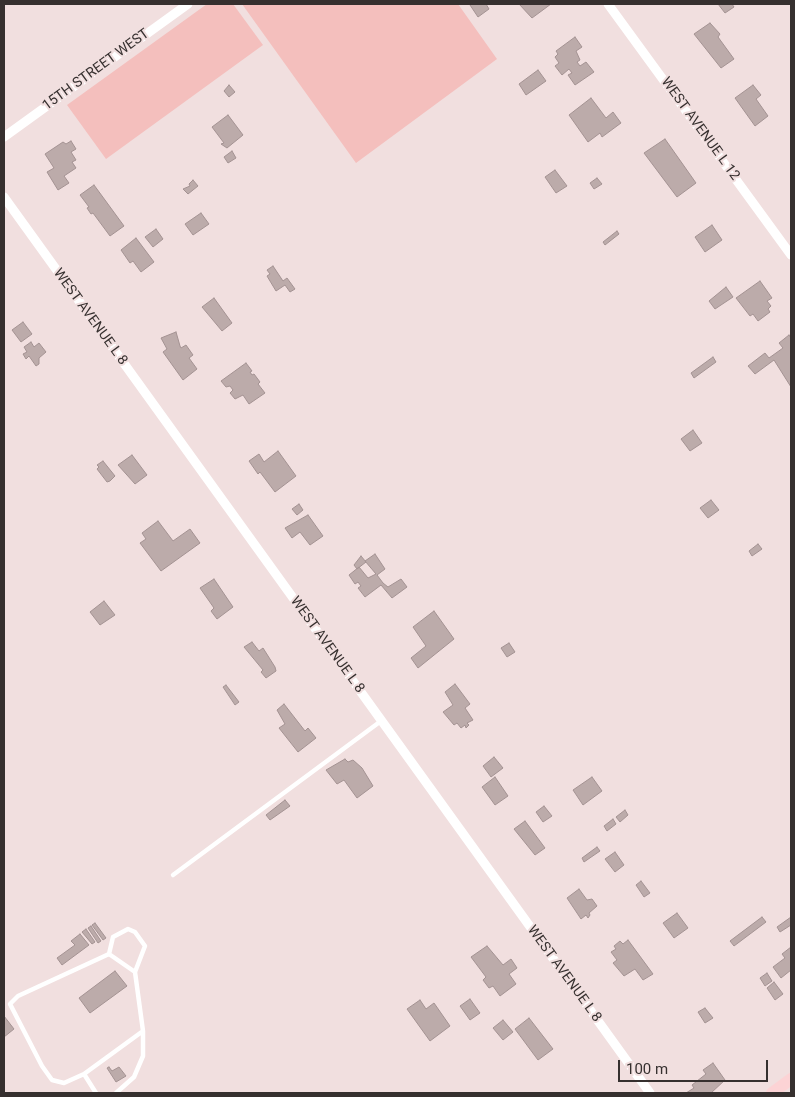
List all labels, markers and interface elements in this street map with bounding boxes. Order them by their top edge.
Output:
street label: 15TH STREET WEST [39,26,153,114]
street label: WEST AVENUE L 12 [657,74,743,184]
street label: WEST AVENUE L 8 [49,265,131,369]
street label: WEST AVENUE L 8 [286,593,368,697]
street label: WEST AVENUE L 8 [523,922,605,1026]
scale bar [620,1050,770,1082]
text: 100 m [626,1060,668,1078]

